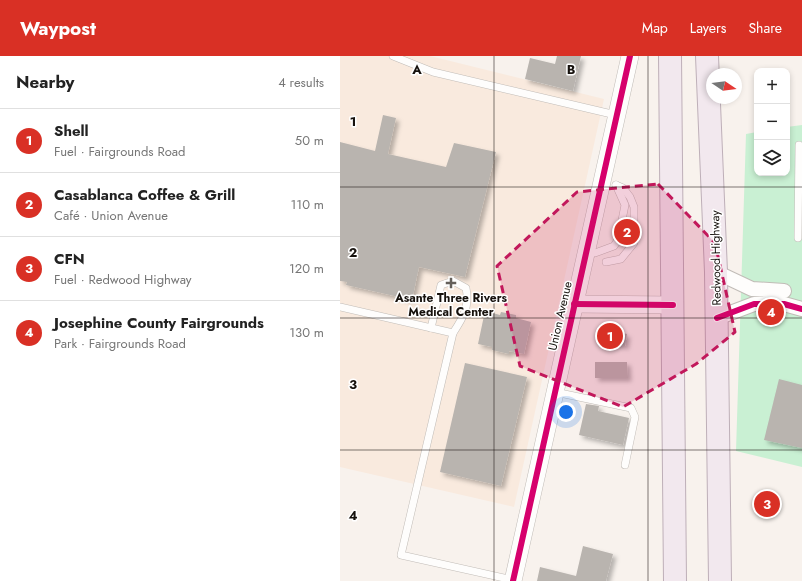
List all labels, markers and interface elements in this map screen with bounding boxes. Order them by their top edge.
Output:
text: Waypost [20,15,96,42]
text: Map [642,18,668,38]
text: Layers [690,18,726,38]
text: Share [748,18,782,38]
text: A [411,60,422,79]
text: B [567,60,576,79]
north arrow [706,68,742,104]
map controls [754,68,790,176]
button: + [754,68,790,104]
text: Nearby [16,70,74,94]
text: 4 results [278,73,324,92]
button: − [754,104,790,140]
text: 1 [350,112,356,131]
text: Shell [54,120,89,142]
text: 1 [26,131,32,150]
text: 50 m [295,131,324,150]
button: layers [754,140,790,176]
text: Fuel · Fairgrounds Road [54,142,185,161]
text: Casablanca Coffee & Grill [54,184,235,206]
text: 2 [25,195,33,214]
text: 110 m [290,195,324,214]
text: Café · Union Avenue [54,206,168,225]
street label: Redwood Highway [706,210,726,306]
pin: 2 [614,217,640,247]
text: 2 [349,243,357,262]
text: CFN [54,248,85,270]
text: 3 [25,259,33,278]
text: 120 m [289,259,324,278]
text: Fuel · Redwood Highway [54,270,192,289]
marker: Asante Three Rivers Medical Center [445,277,457,289]
street label: Union Avenue [543,279,577,353]
place label: Asante Three Rivers Medical Center [394,289,508,321]
pin: 4 [758,297,784,327]
text: Josephine County Fairgrounds [54,312,264,334]
pin: 1 [597,321,623,351]
text: 4 [24,323,34,342]
text: 130 m [289,323,324,342]
text: Park · Fairgrounds Road [54,334,186,353]
text: 3 [349,375,357,394]
your location [556,402,576,422]
pin: 3 [754,489,780,519]
text: 4 [348,506,358,525]

